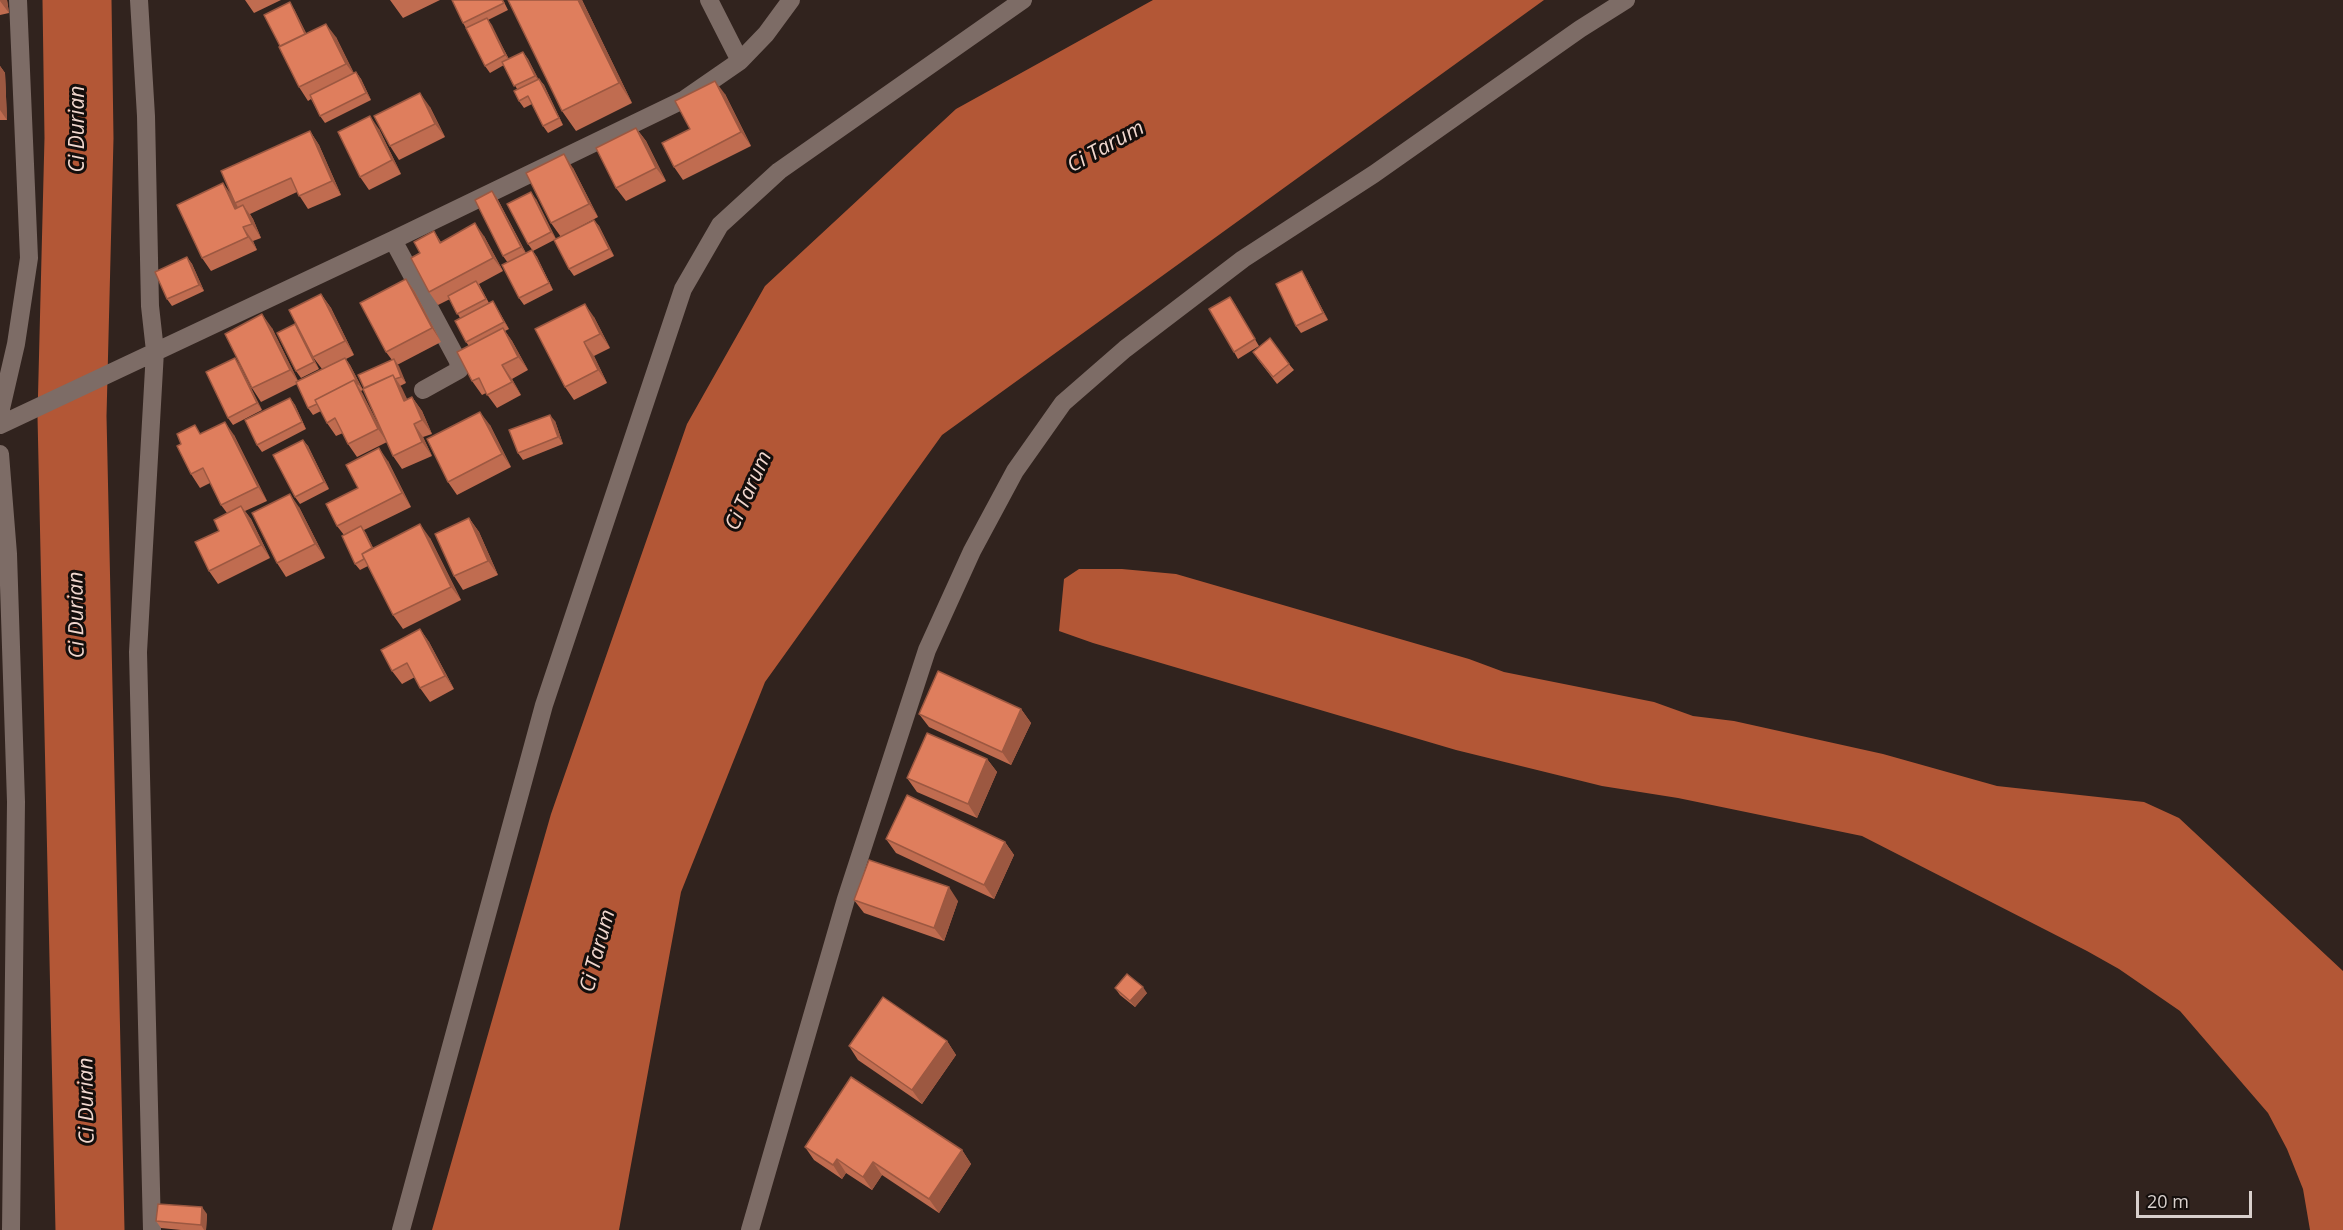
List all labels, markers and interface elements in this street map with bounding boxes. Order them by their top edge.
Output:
water label: Ci Durian [65,86,91,172]
water label: Ci Tarum [1063,116,1149,178]
water label: Ci Tarum [720,447,778,535]
water label: Ci Durian [64,571,90,659]
water label: Ci Tarum [575,907,621,995]
water label: Ci Durian [74,1057,100,1145]
scale bar [2139,1179,2254,1217]
text: 20 m [2147,1189,2189,1213]

